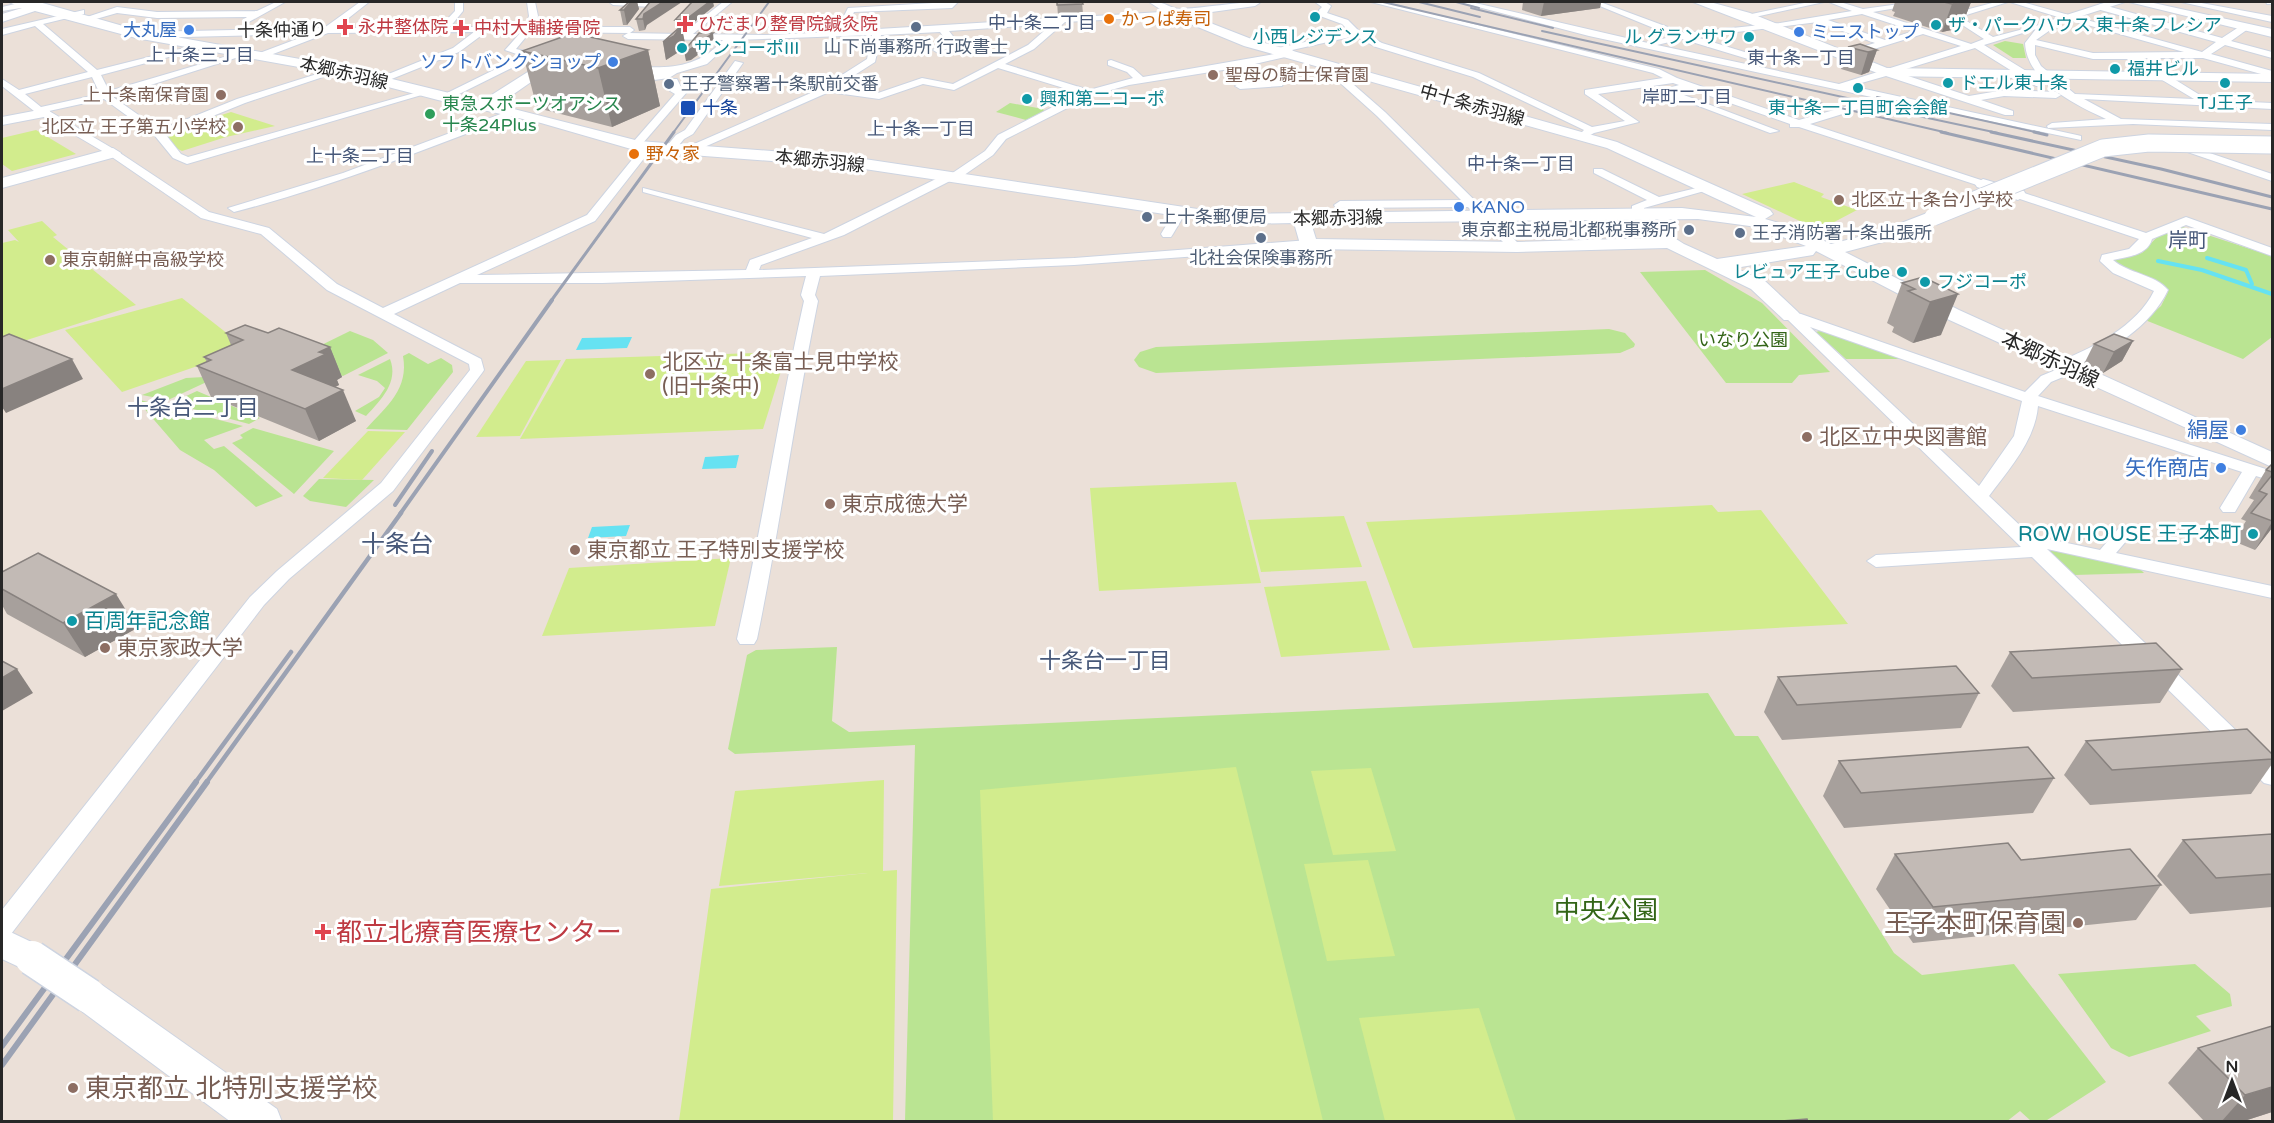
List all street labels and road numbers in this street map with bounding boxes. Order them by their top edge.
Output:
street label: 十条仲通り [237,18,327,42]
street label: 本郷赤羽線 [298,52,390,94]
street label: 中十条赤羽線 [1417,80,1527,130]
street label: 本郷赤羽線 [774,145,866,177]
street label: 本郷赤羽線 [1293,206,1383,230]
street label: 本郷赤羽線 [1997,326,2103,394]

